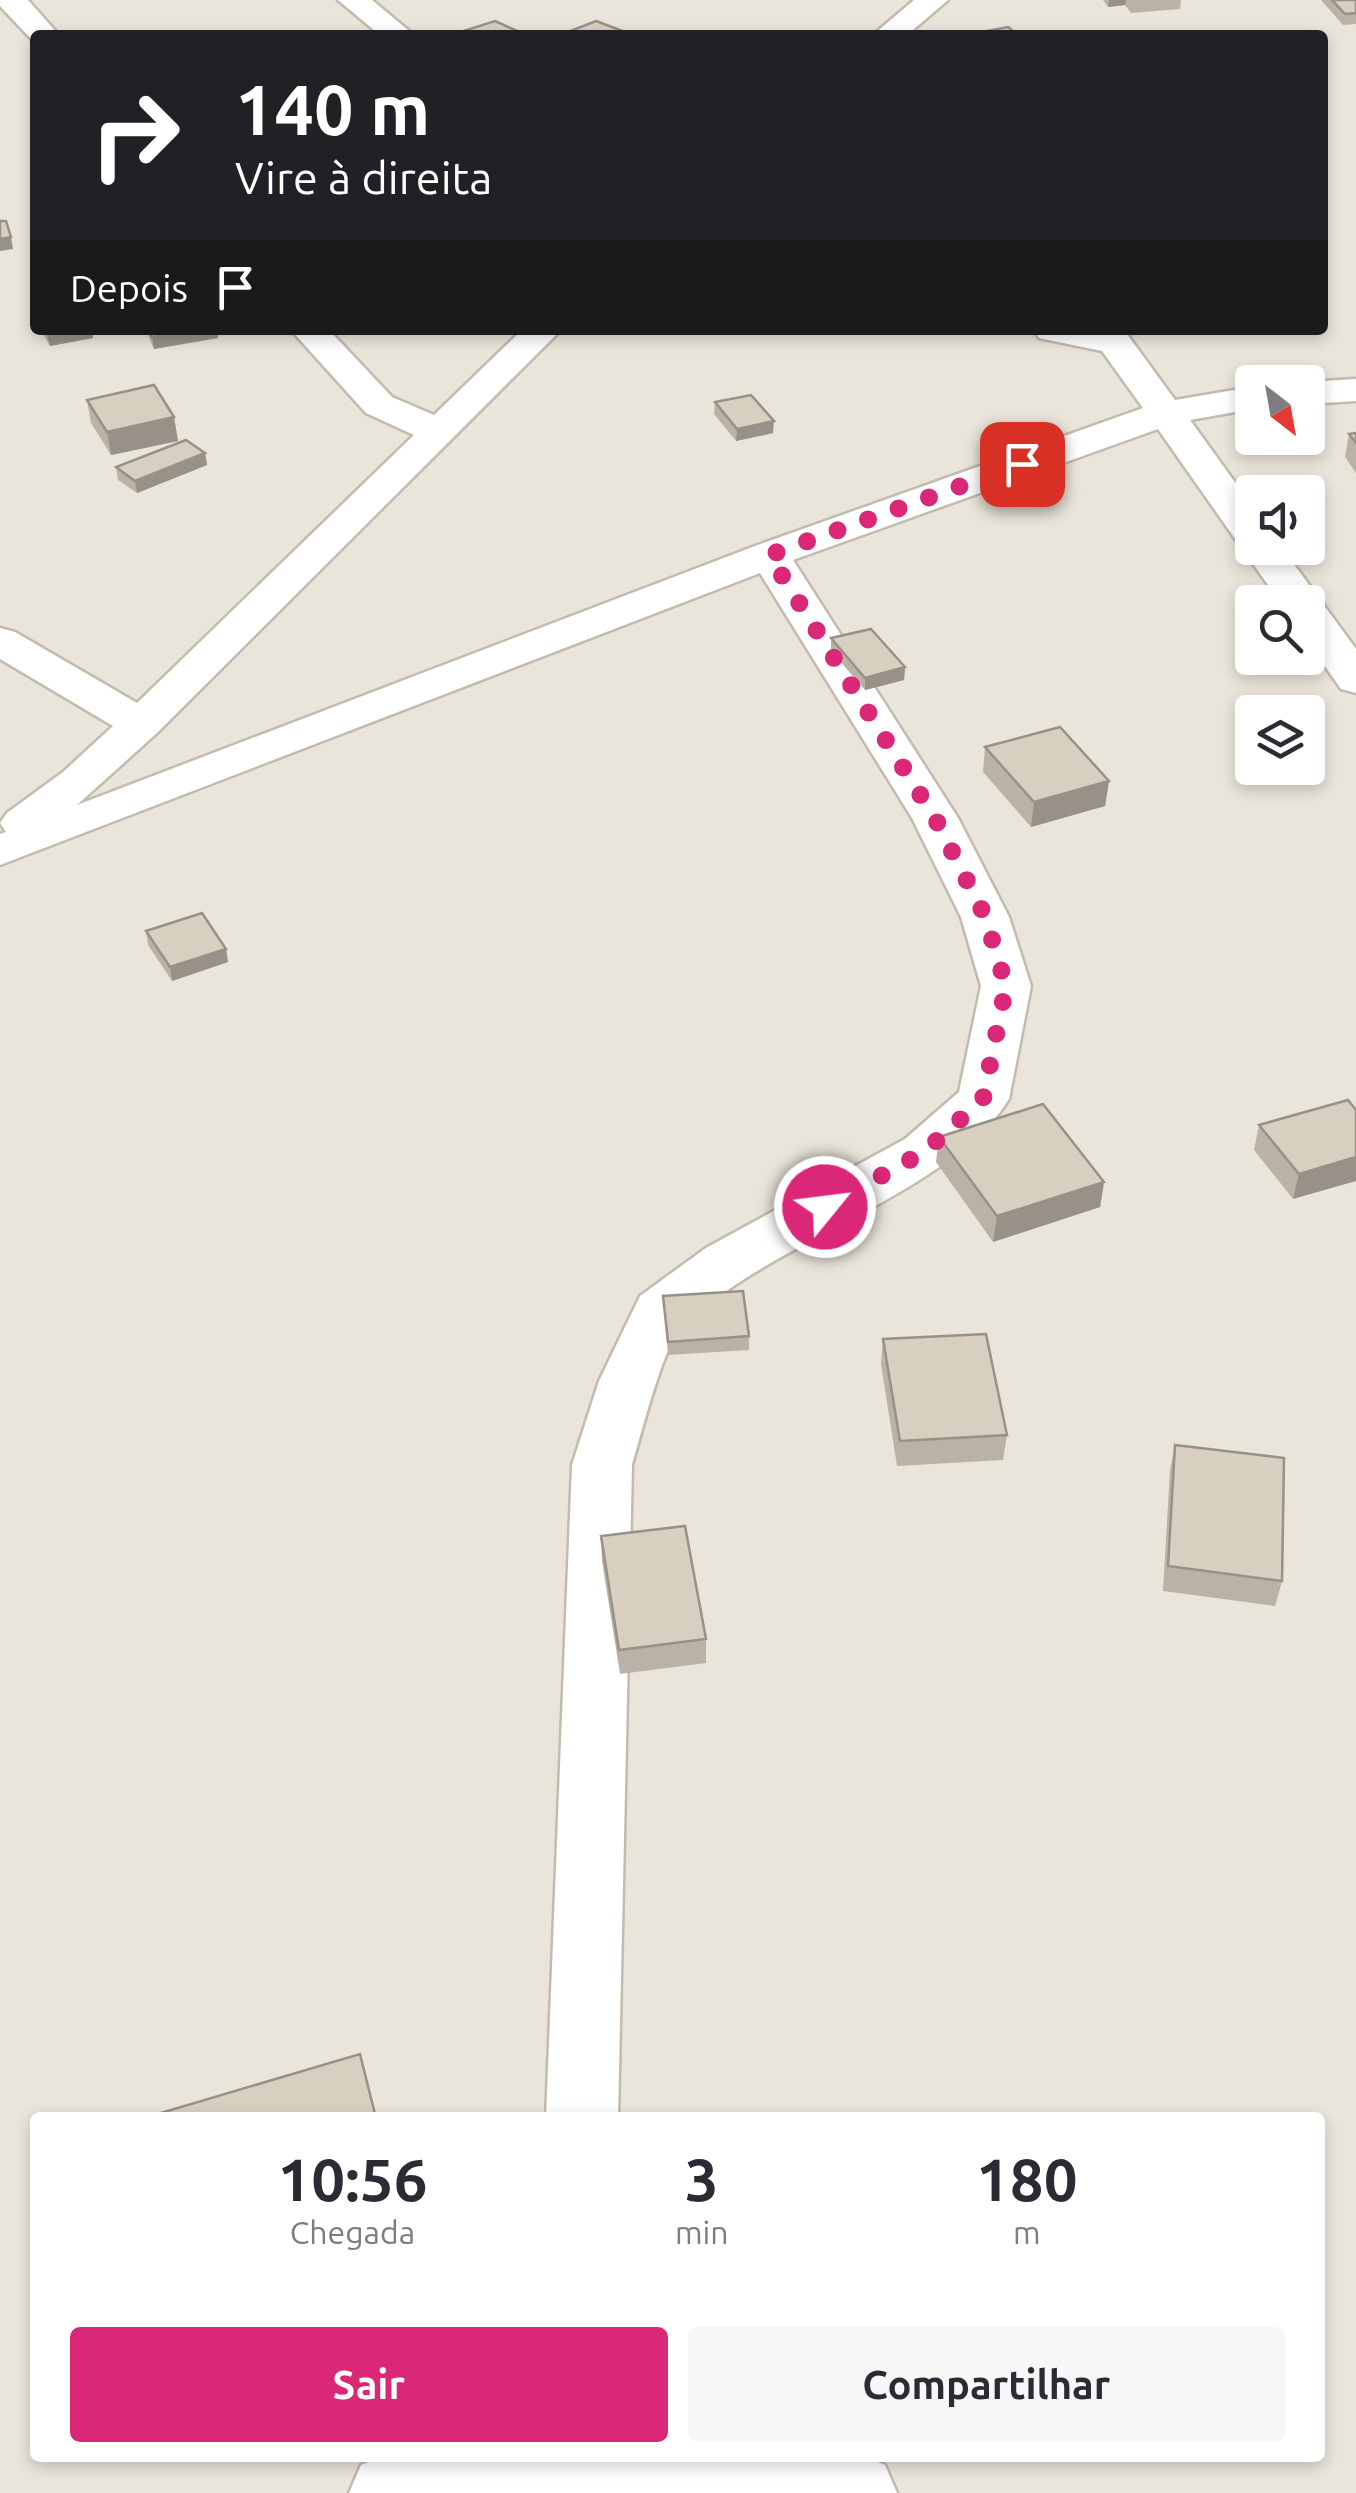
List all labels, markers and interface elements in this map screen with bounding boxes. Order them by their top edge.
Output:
icon: right [70,70,200,200]
text: 140 m [235,70,430,148]
text: Vire à direita [235,152,492,203]
icon: arrive [208,260,263,315]
text: Depois [70,267,188,309]
north arrow [1235,365,1325,455]
map controls [1235,365,1325,785]
pin [980,422,1065,507]
icon: arrive [995,437,1050,492]
button: sound [1235,475,1325,565]
button: search [1235,585,1325,675]
button: layers [1235,695,1325,785]
position arrow [773,1155,877,1259]
text: 10:56 [277,2145,428,2212]
text: 3 [685,2145,719,2212]
text: 180 [976,2145,1078,2212]
text: Chegada [290,2214,415,2250]
text: min [675,2214,729,2250]
text: m [1013,2214,1041,2250]
button: Sair [70,2327,668,2442]
button: Compartilhar [688,2327,1285,2442]

